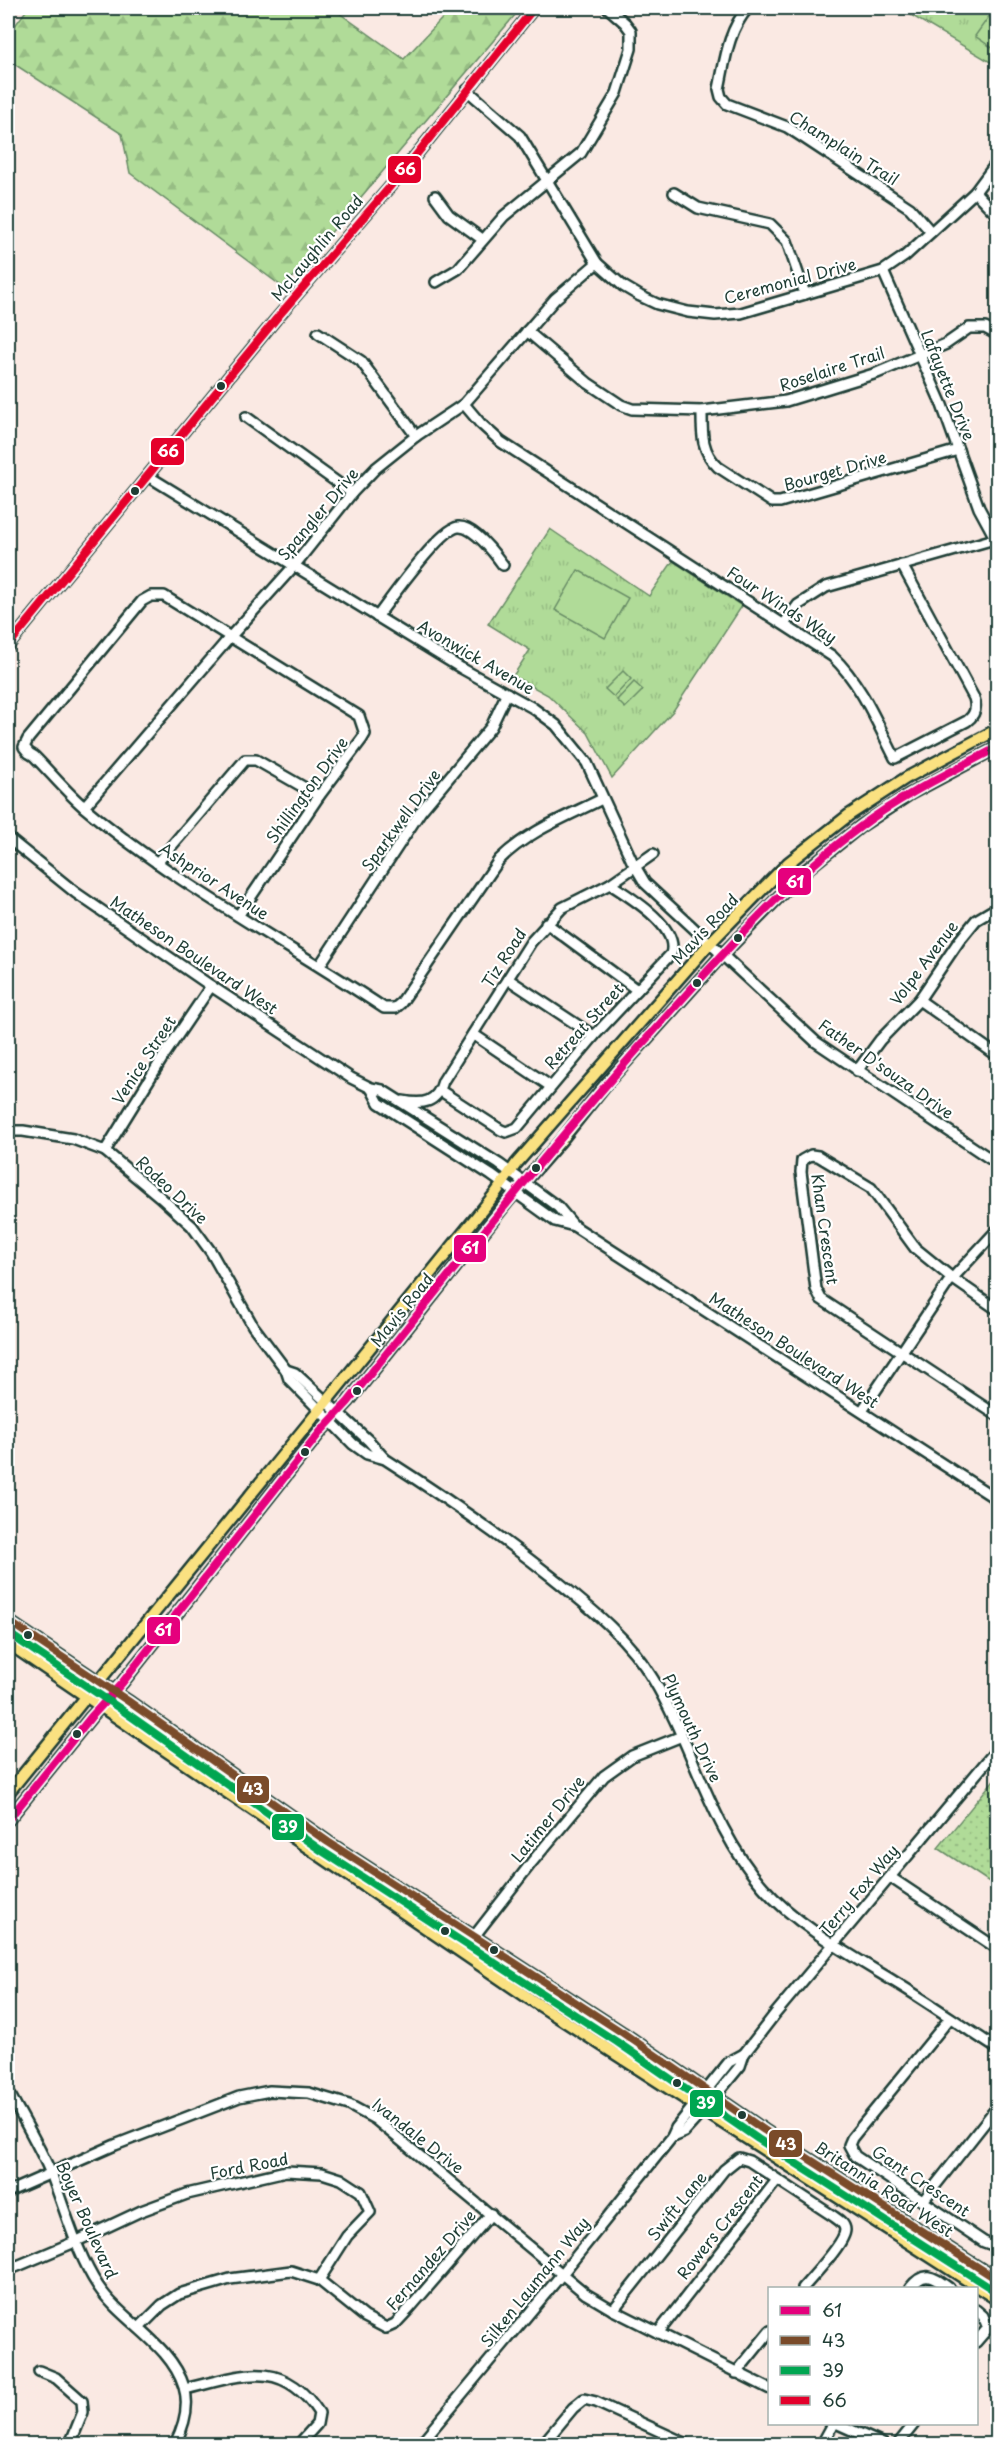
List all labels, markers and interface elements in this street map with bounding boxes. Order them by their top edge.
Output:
street label: Champlain Trail [785,104,904,190]
line badge: 66 [387,155,422,184]
text: 66 [394,156,416,180]
street label: McLaughlin Road [264,189,368,306]
street label: Ceremonial Drive [721,251,858,309]
street label: Lafayette Drive [916,326,982,444]
street label: Roselaire Trail [776,340,888,396]
unlabelled marker [215,380,227,392]
line badge: 66 [150,437,185,466]
text: 66 [157,438,179,462]
street label: Bourget Drive [781,444,889,496]
street label: Spangler Drive [271,461,364,565]
unlabelled marker [129,485,141,497]
street label: Four Winds Way [723,560,842,649]
street label: Avonwick Avenue [413,613,540,700]
street label: Shillington Drive [259,731,353,848]
street label: Sparkwell Drive [355,763,445,875]
street label: Ashprior Avenue [155,836,274,925]
line badge: 61 [777,867,812,896]
text: 61 [786,869,804,893]
street label: Mavis Road [665,888,743,969]
street label: Matheson Boulevard West [106,889,283,1019]
street label: Volpe Avenue [883,915,963,1010]
street label: Tiz Road [475,923,531,992]
unlabelled marker [732,932,744,944]
street label: Retreat Street [538,977,629,1074]
unlabelled marker [691,977,703,989]
street label: Venice Street [105,1010,181,1109]
street label: Father D'souza Drive [814,1012,959,1124]
street label: Rodeo Drive [131,1150,214,1229]
unlabelled marker [530,1162,542,1174]
street label: Khan Crescent [806,1172,846,1286]
line badge: 61 [453,1234,487,1263]
text: 61 [461,1235,479,1259]
street label: Mavis Road [364,1267,438,1351]
street label: Matheson Boulevard West [705,1285,884,1413]
unlabelled marker [351,1385,363,1397]
unlabelled marker [299,1446,311,1458]
line badge: 61 [146,1616,181,1645]
text: 61 [154,1617,172,1641]
unlabelled marker [22,1629,34,1641]
street label: Plymouth Drive [657,1669,729,1786]
unlabelled marker [71,1728,83,1740]
street label: Latimer Drive [505,1770,590,1867]
line badge: 43 [236,1775,270,1804]
text: 43 [242,1776,264,1800]
line badge: 39 [271,1813,305,1841]
text: 39 [278,1814,298,1838]
street label: Terry Fox Way [813,1839,904,1940]
unlabelled marker [439,1925,451,1937]
unlabelled marker [488,1944,500,1956]
unlabelled marker [671,2077,683,2089]
line badge: 39 [689,2089,724,2118]
text: 39 [696,2090,716,2114]
street label: Ivandale Drive [368,2092,470,2179]
unlabelled marker [736,2109,748,2121]
line badge: 43 [768,2129,803,2158]
text: 43 [775,2131,797,2155]
street label: Britannia Road West [810,2134,959,2242]
street label: Gant Crescent [868,2138,976,2222]
street label: Ford Road [208,2146,290,2184]
street label: Boyer Boulevard [51,2157,125,2282]
street label: Swift Lane [641,2165,712,2245]
street label: Rowers Crescent [671,2169,768,2284]
street label: Fernandez Drive [380,2204,481,2315]
street label: Silken Laumann Way [474,2211,594,2352]
legend [768,2287,978,2425]
text: 61 [822,2296,842,2323]
text: 43 [822,2326,845,2353]
text: 39 [822,2356,844,2383]
text: 66 [822,2386,847,2413]

